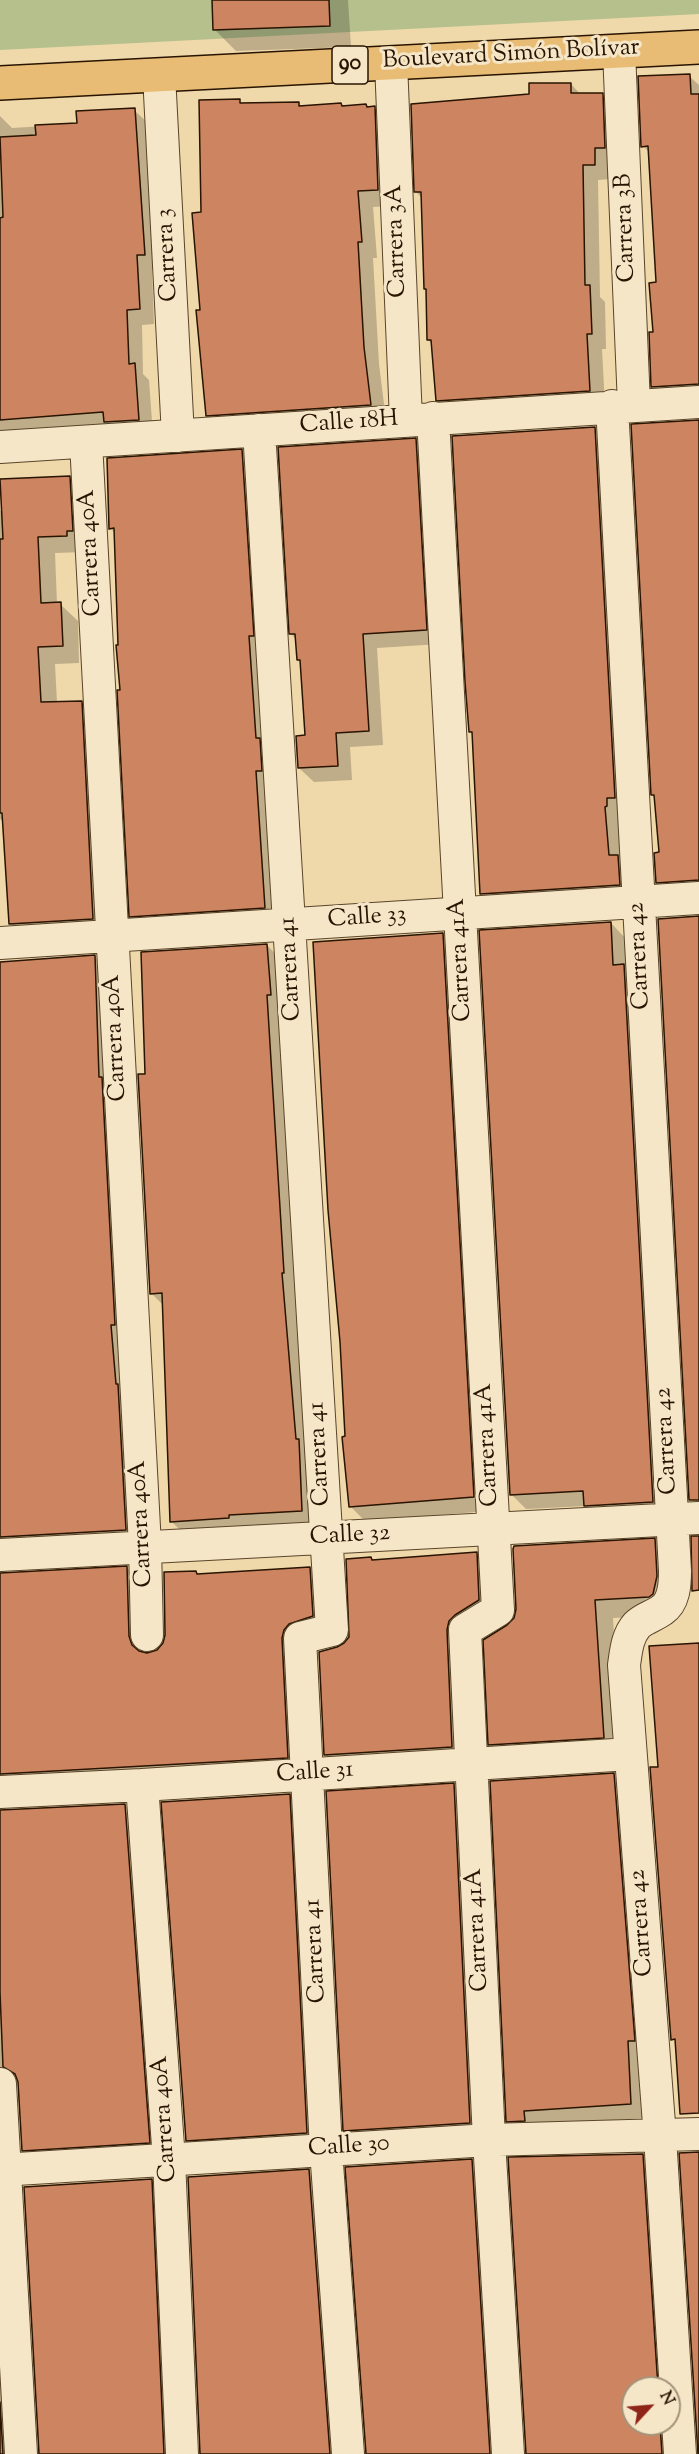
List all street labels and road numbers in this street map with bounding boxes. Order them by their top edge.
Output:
street label: Boulevard Simón Bolívar [382,35,640,77]
road number: 90 [332,46,368,84]
street label: Carrera 3B [611,173,643,283]
street label: Carrera 3A [382,184,414,298]
street label: Carrera 3 [152,207,186,303]
street label: Calle 18H [299,406,399,442]
street label: Carrera 40A [74,489,110,617]
street label: Carrera 41A [444,897,480,1023]
street label: Calle 33 [327,902,407,936]
street label: Carrera 42 [624,902,658,1010]
street label: Carrera 41 [275,916,309,1022]
street label: Carrera 40A [99,974,135,1102]
street label: Carrera 41A [471,1382,507,1508]
street label: Carrera 42 [651,1387,685,1495]
street label: Carrera 41 [304,1401,338,1507]
street label: Carrera 40A [125,1460,161,1588]
street label: Calle 32 [309,1521,391,1553]
street label: Calle 31 [275,1757,355,1791]
street label: Carrera 41A [461,1867,497,1993]
street label: Carrera 42 [625,1868,661,1978]
street label: Carrera 41 [300,1898,334,2004]
street label: Carrera 40A [147,2055,185,2183]
street label: Calle 30 [307,2131,391,2165]

